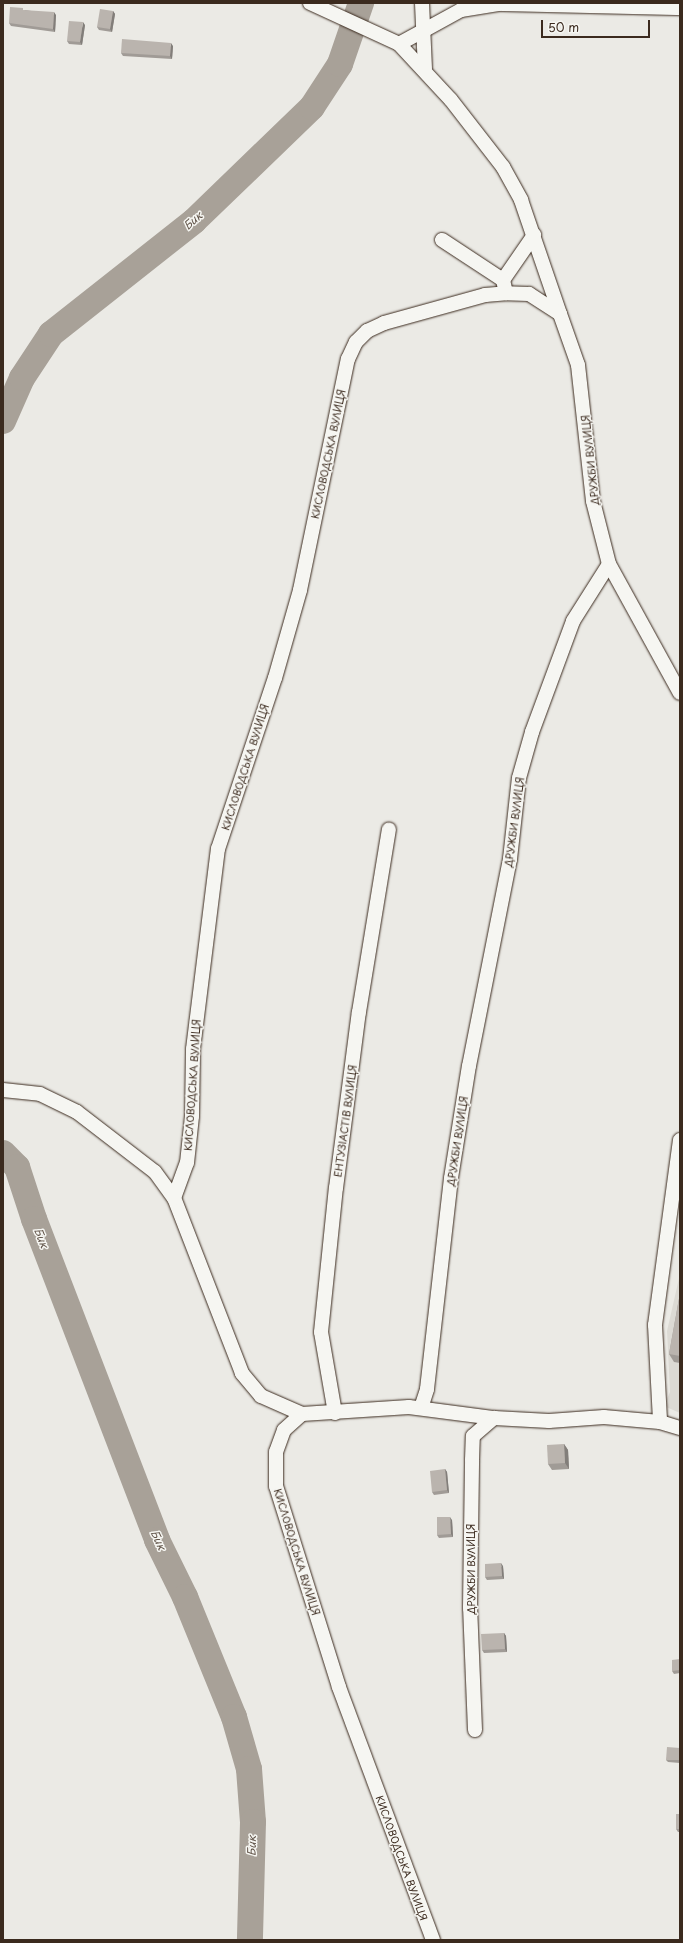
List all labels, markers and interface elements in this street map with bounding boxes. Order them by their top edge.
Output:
scale bar [543,12,652,38]
text: 50 m [548,18,579,36]
water label: Бик [181,209,205,233]
street label: КИСЛОВОДСЬКА ВУЛИЦЯ [308,388,348,520]
street label: ДРУЖБИ ВУЛИЦЯ [579,414,601,506]
street label: КИСЛОВОДСЬКА ВУЛИЦЯ [219,702,271,832]
street label: ДРУЖБИ ВУЛИЦЯ [502,776,526,868]
street label: КИСЛОВОДСЬКА ВУЛИЦЯ [181,1019,203,1151]
street label: ЕНТУЗІАСТІВ ВУЛИЦЯ [331,1064,359,1178]
street label: ДРУЖБИ ВУЛИЦЯ [444,1095,470,1187]
water label: Бик [31,1226,51,1250]
street label: КИСЛОВОДСЬКА ВУЛИЦЯ [272,1487,322,1617]
street label: ДРУЖБИ ВУЛИЦЯ [465,1524,477,1614]
water label: Бик [148,1528,168,1552]
street label: КИСЛОВОДСЬКА ВУЛИЦЯ [374,1794,430,1922]
water label: Бик [245,1836,259,1856]

